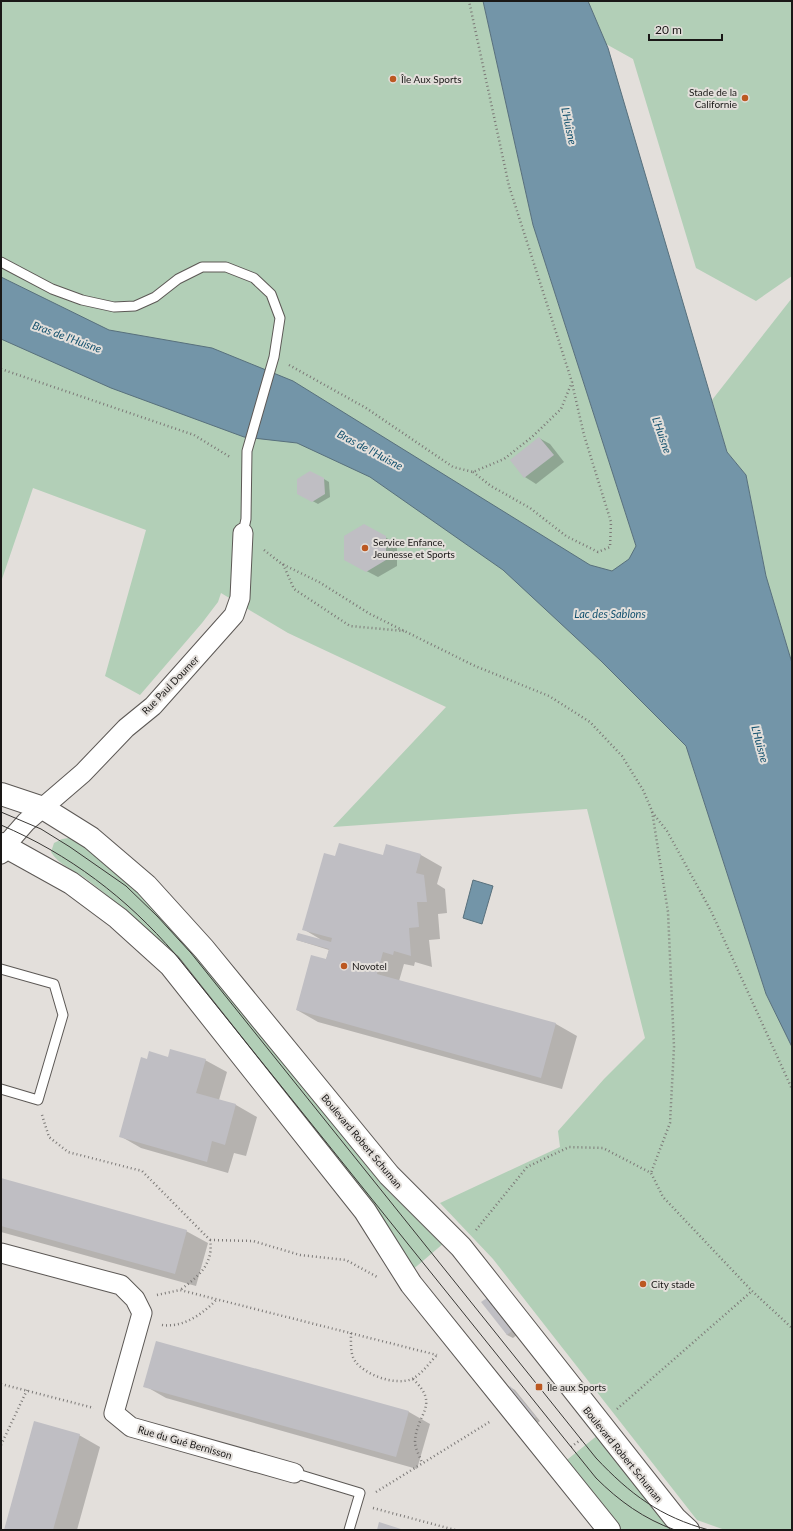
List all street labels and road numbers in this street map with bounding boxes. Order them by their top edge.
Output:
street label: Rue Paul Doumer [139,653,201,717]
street label: Boulevard Robert Schuman [319,1091,405,1191]
street label: Boulevard Robert Schuman [581,1404,665,1504]
street label: Rue du Gué Bernisson [137,1423,233,1461]

